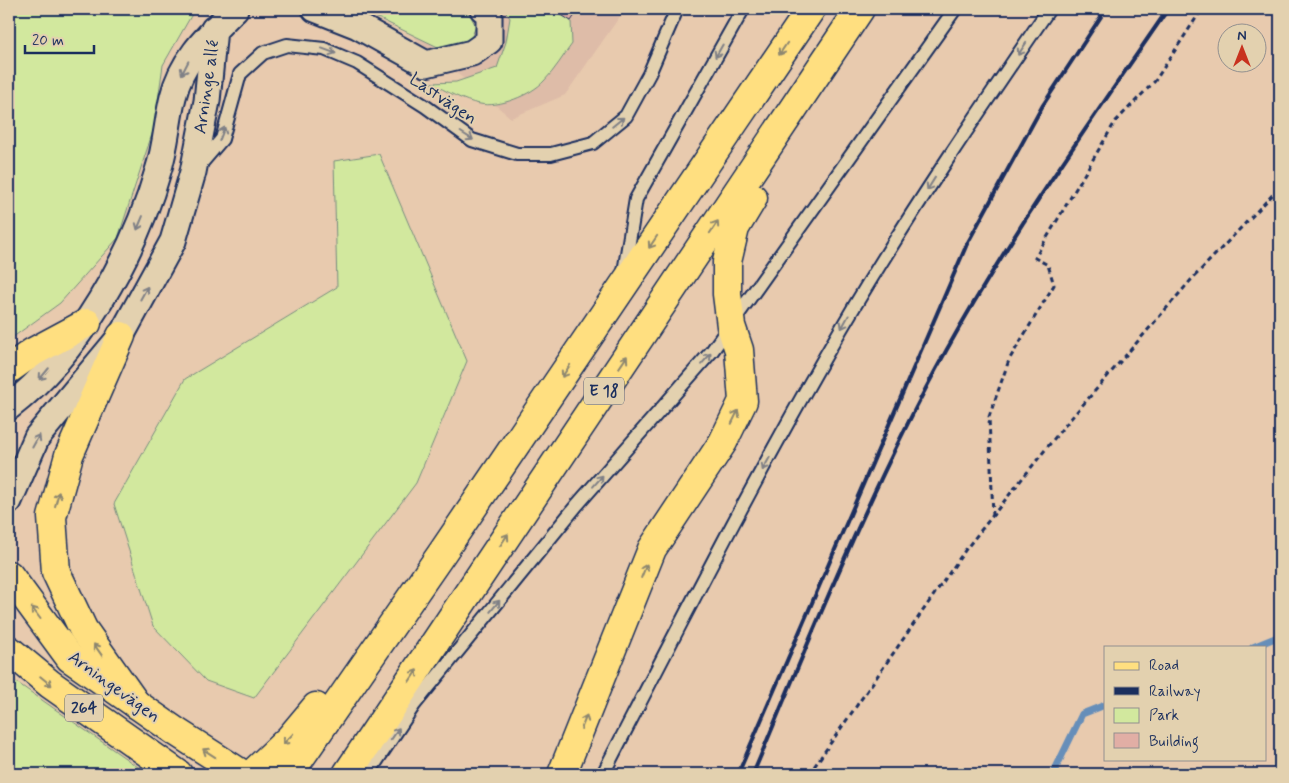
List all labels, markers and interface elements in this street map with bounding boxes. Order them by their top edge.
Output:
scale bar [25,22,94,54]
north arrow [1216,22,1266,72]
text: N [1237,27,1247,45]
text: 20 m [32,31,64,51]
street label: Arninge allé [189,39,225,135]
one-way arrow [778,42,788,56]
one-way arrow [1016,42,1027,56]
one-way arrow [714,44,724,58]
one-way arrow [321,47,337,56]
one-way arrow [180,60,190,75]
street label: Lastvägen [404,67,482,131]
one-way arrow [611,117,624,128]
one-way arrow [218,127,227,142]
one-way arrow [460,131,474,141]
one-way arrow [926,177,936,191]
one-way arrow [134,215,144,230]
one-way arrow [709,220,719,234]
one-way arrow [648,234,658,248]
one-way arrow [139,286,149,301]
one-way arrow [840,315,850,329]
one-way arrow [700,352,711,365]
one-way arrow [618,355,628,369]
one-way arrow [560,364,571,378]
one-way arrow [39,367,50,380]
road number: E 18 [584,378,624,404]
one-way arrow [731,409,741,424]
one-way arrow [31,433,41,448]
one-way arrow [761,456,771,471]
one-way arrow [592,474,604,487]
one-way arrow [53,491,62,507]
one-way arrow [499,534,509,548]
one-way arrow [639,564,649,579]
one-way arrow [489,600,500,613]
one-way arrow [31,607,42,620]
one-way arrow [93,643,103,657]
street label: Arningevägen [63,645,165,729]
legend [1104,646,1266,760]
text: Road [1149,656,1179,676]
one-way arrow [409,669,419,683]
one-way arrow [40,675,53,686]
text: Railway [1149,682,1201,702]
road number: 264 [65,694,103,721]
text: Park [1149,706,1179,726]
one-way arrow [579,715,589,730]
one-way arrow [390,727,400,741]
text: Building [1149,732,1199,753]
one-way arrow [282,733,294,746]
one-way arrow [202,747,216,758]

